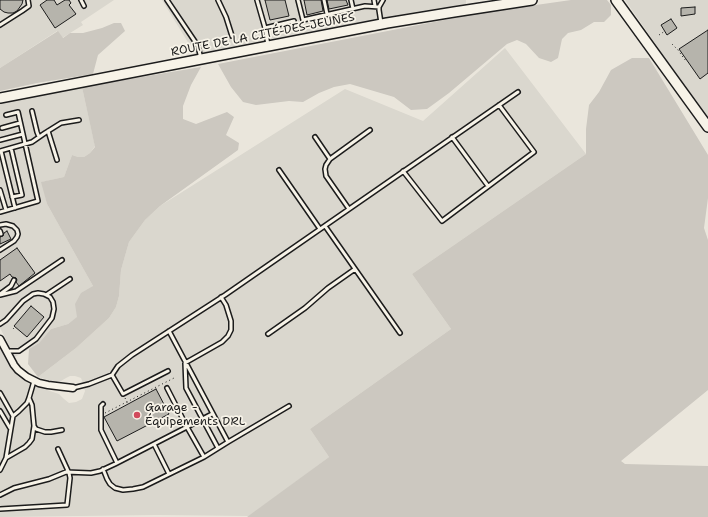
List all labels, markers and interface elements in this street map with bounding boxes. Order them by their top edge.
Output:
street label: ROUTE DE LA CITÉ-DES-JEUNES [170,10,356,60]
place label: Garage - Équipements DRL [145,401,245,429]
marker: Garage - Équipements DRL [132,410,142,420]

